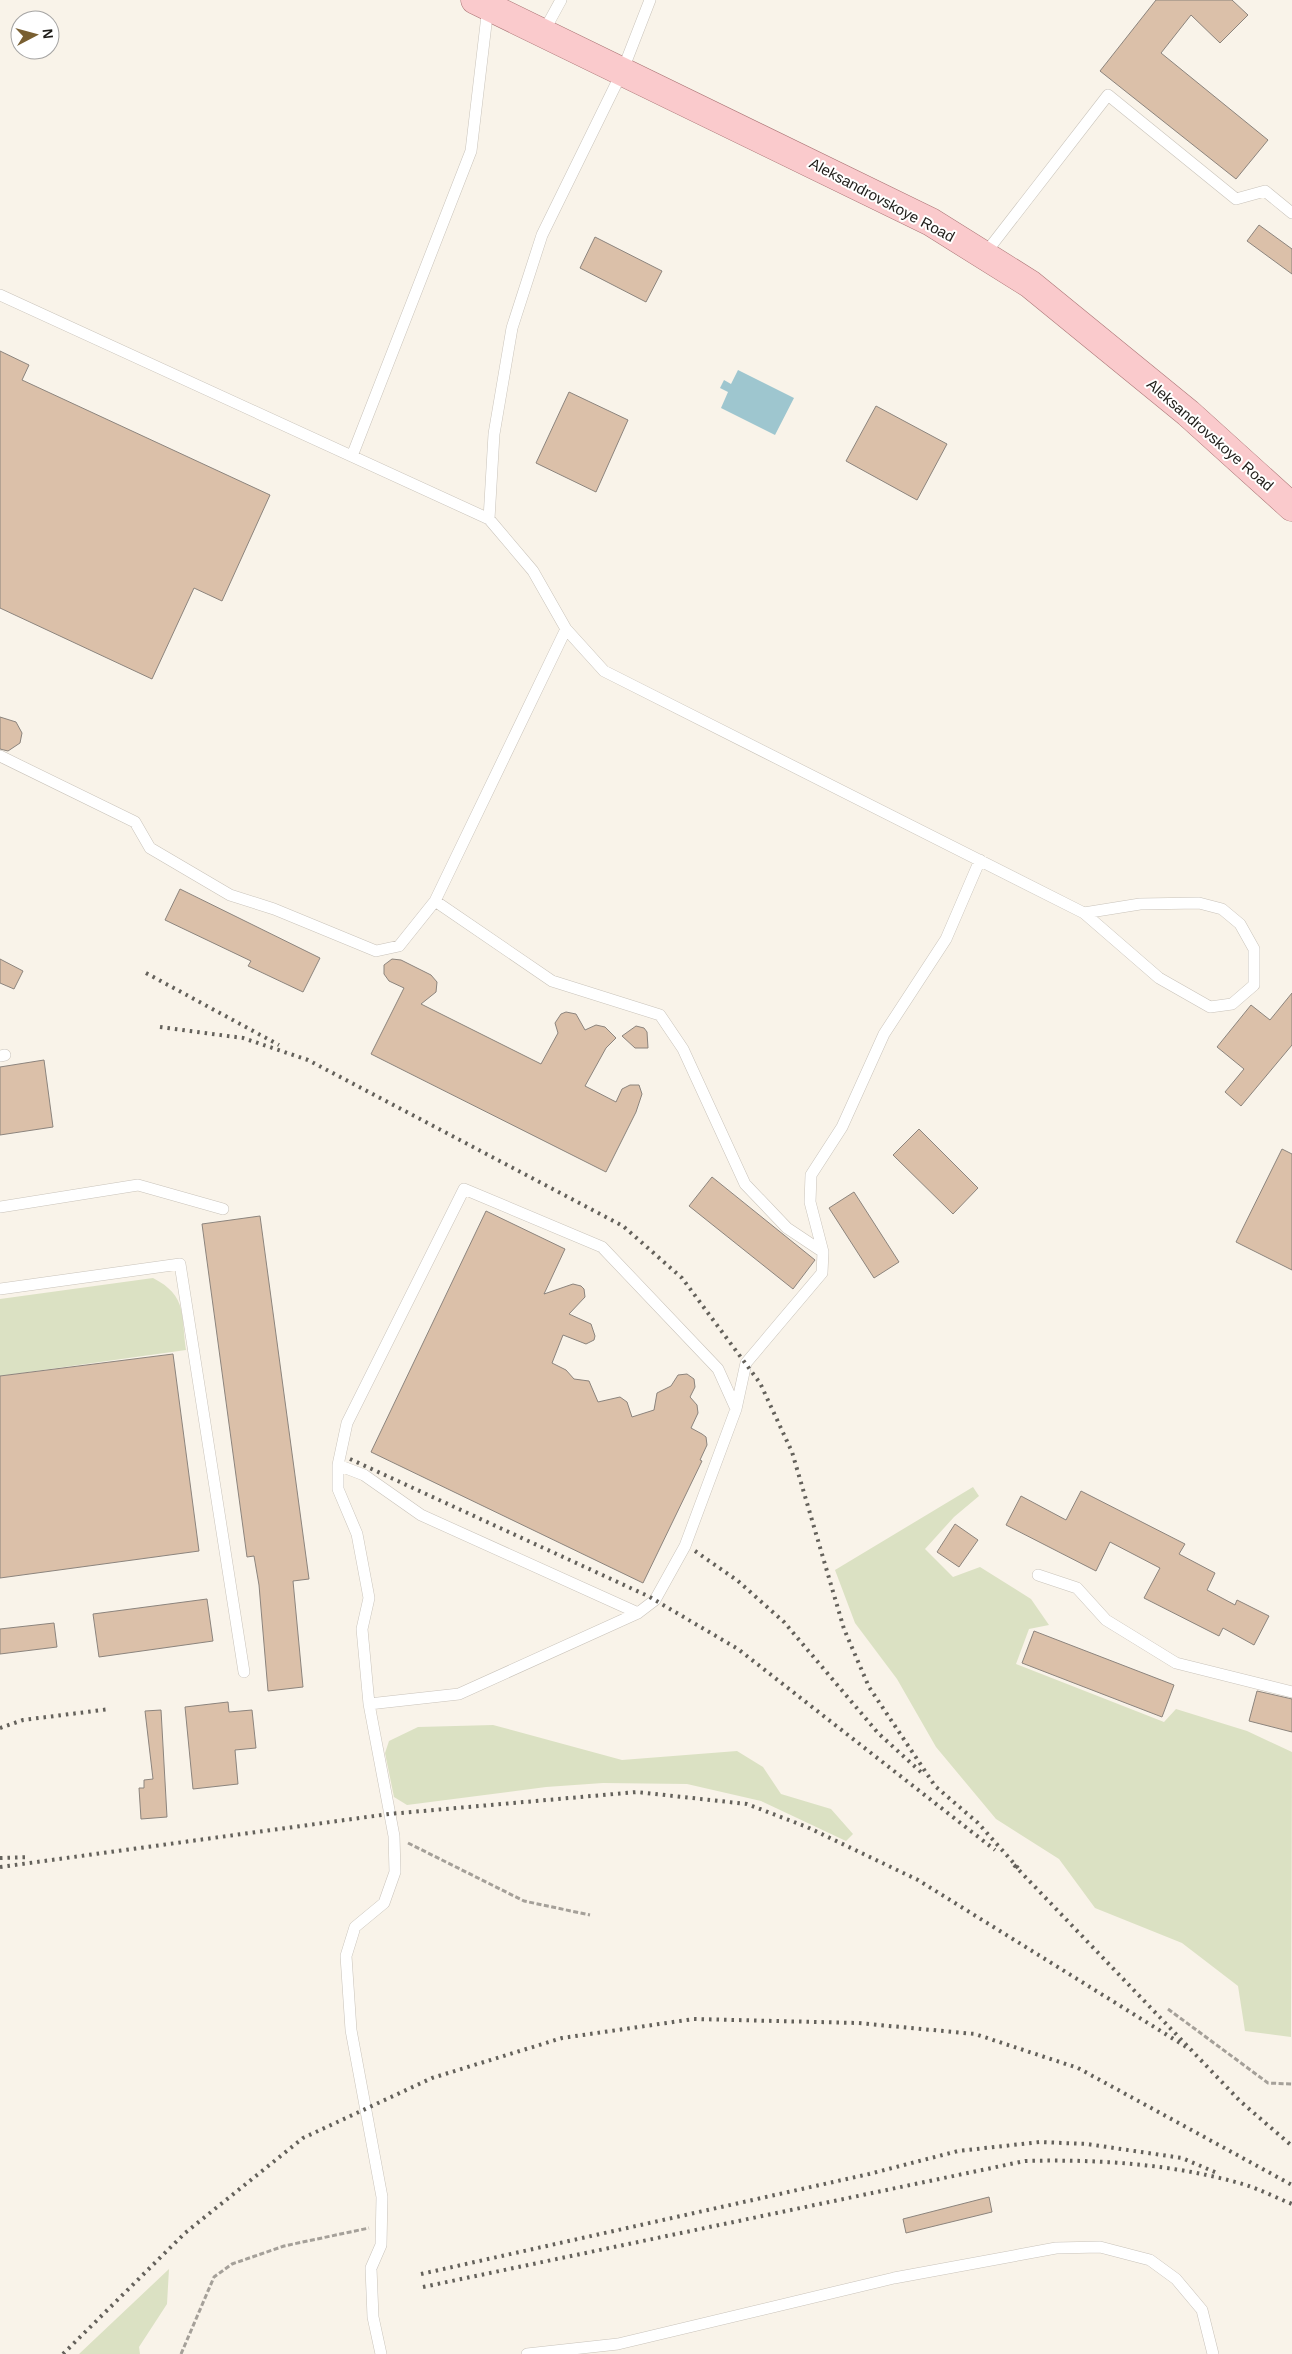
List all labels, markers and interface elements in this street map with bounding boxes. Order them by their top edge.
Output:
north arrow [10,10,60,60]
text: N [39,28,56,40]
street label: Aleksandrovskoye Road [807,154,958,245]
street label: Aleksandrovskoye Road [1144,375,1277,494]

